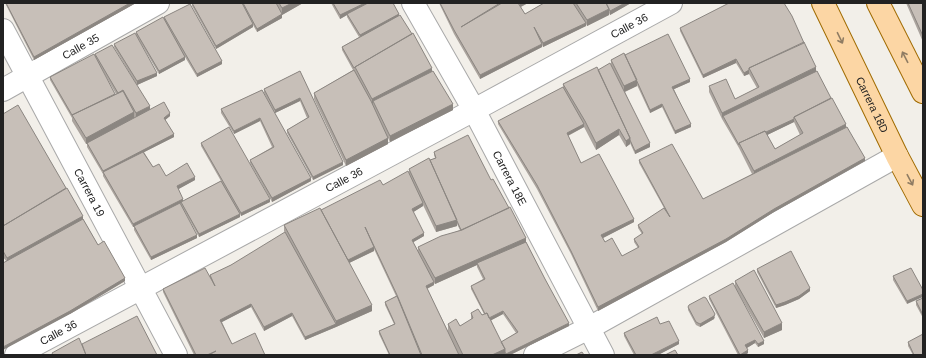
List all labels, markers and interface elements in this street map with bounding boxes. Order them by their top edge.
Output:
street label: Calle 36 [609,11,650,41]
street label: Calle 35 [60,31,101,62]
one-way arrow [837,32,844,44]
one-way arrow [901,51,908,63]
street label: Carrera 18D [854,75,891,135]
street label: Carrera 18E [491,149,529,207]
street label: Calle 36 [323,165,365,194]
street label: Carrera 19 [72,166,107,218]
one-way arrow [907,174,914,186]
street label: Calle 36 [38,318,79,347]

